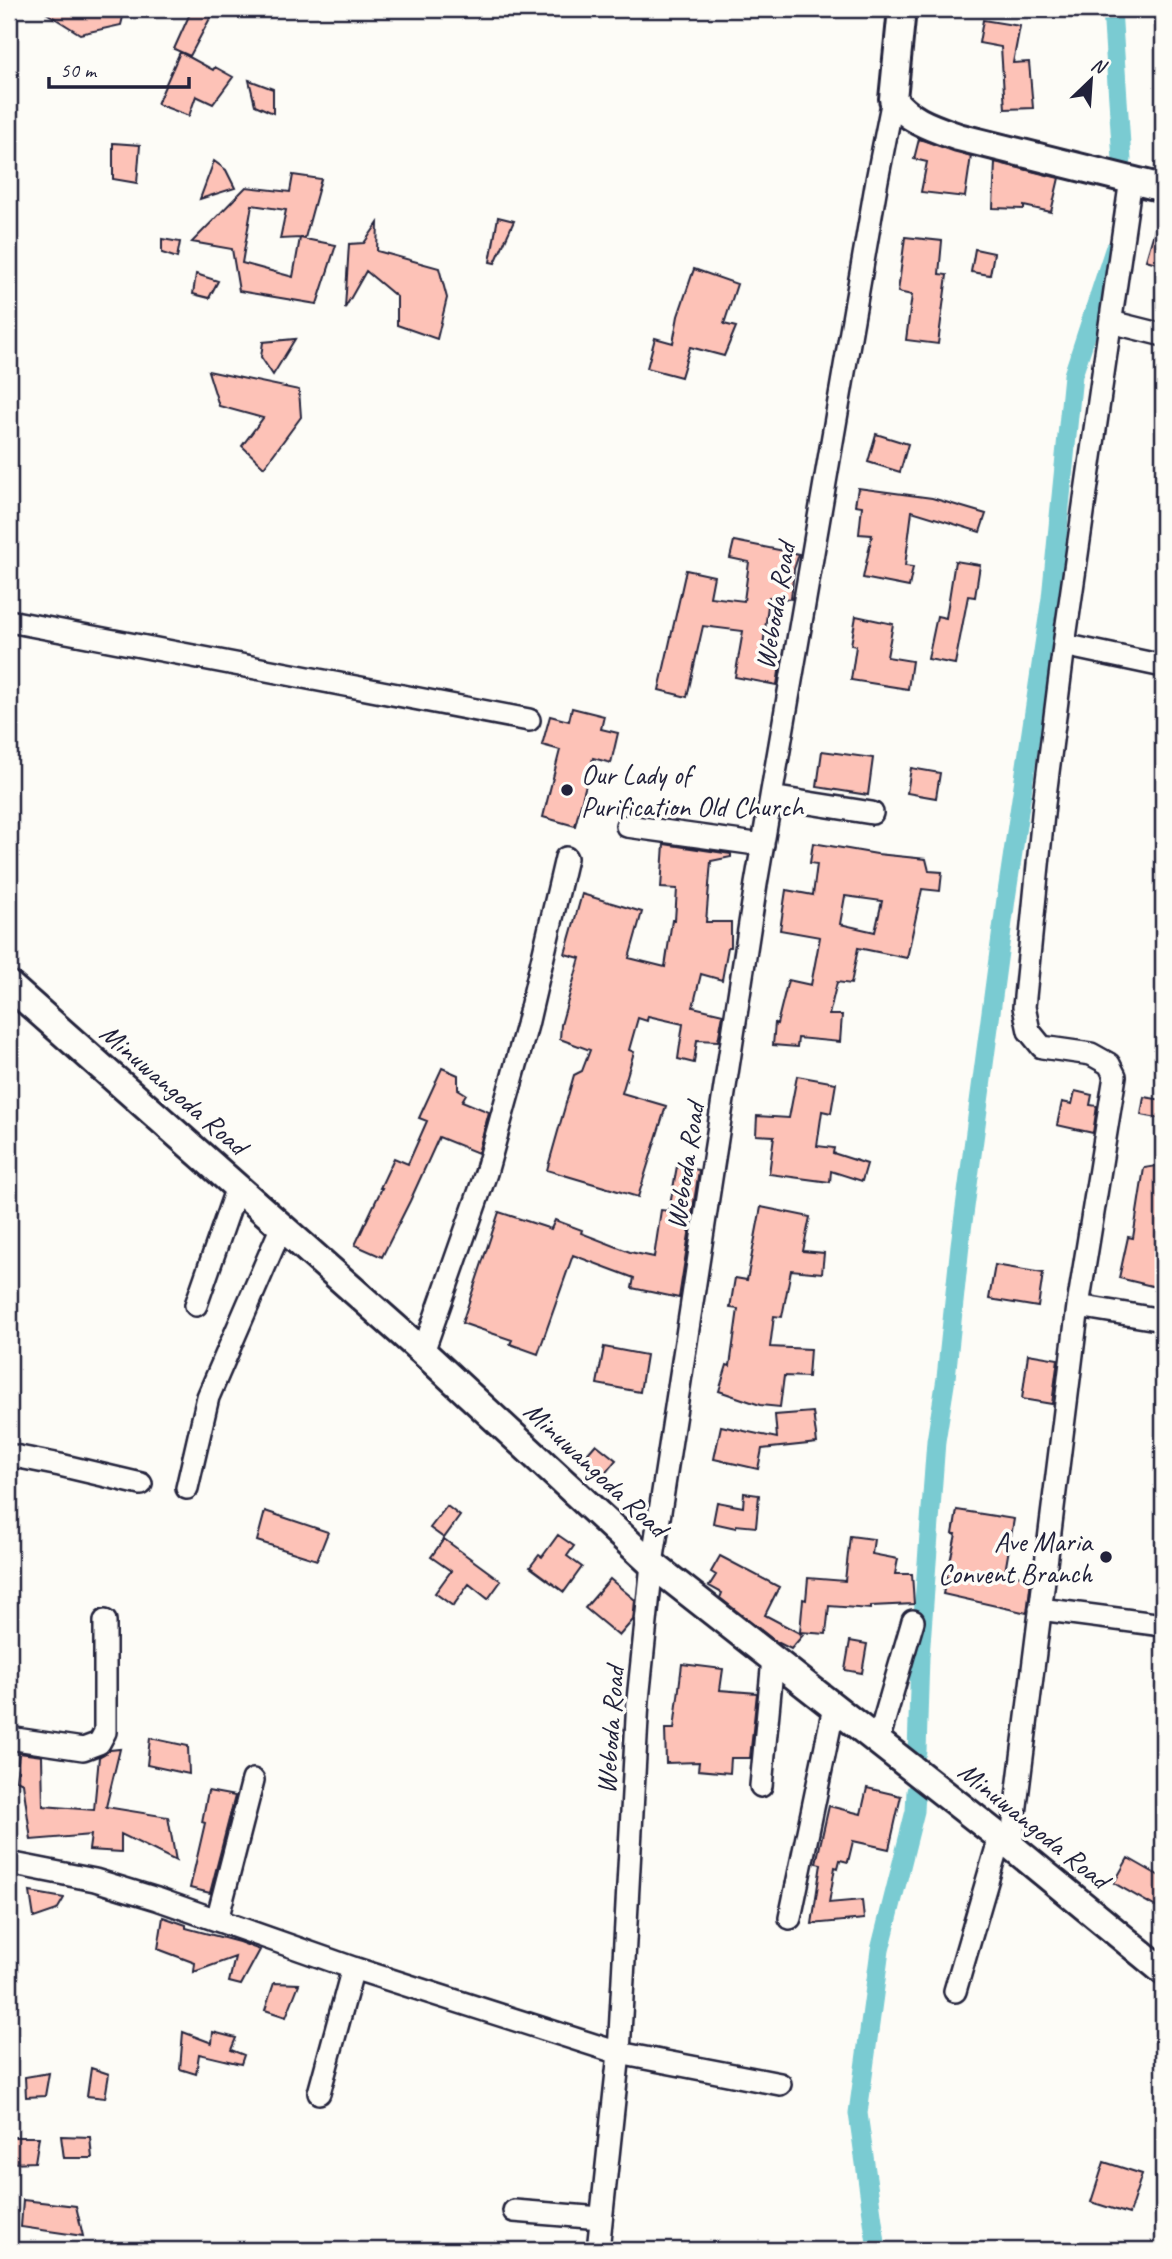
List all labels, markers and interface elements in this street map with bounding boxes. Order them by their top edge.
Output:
scale bar [49,46,189,90]
north arrow [1056,46,1126,116]
text: N [1087,52,1111,80]
text: 50 m [60,57,98,83]
street label: Weboda Road [747,536,804,672]
place label: Our Lady of Purification Old Church [581,757,805,824]
marker: Our Lady of Purification Old Church [559,782,575,798]
street label: Minuwangoda Road [93,1015,258,1165]
street label: Weboda Road [658,1096,713,1232]
street label: Minuwangoda Road [517,1393,678,1547]
place label: Ave Maria Convent Branch [938,1524,1094,1591]
marker: Ave Maria Convent Branch [1098,1549,1114,1565]
street label: Weboda Road [588,1661,632,1795]
street label: Minuwangoda Road [952,1754,1120,1899]

